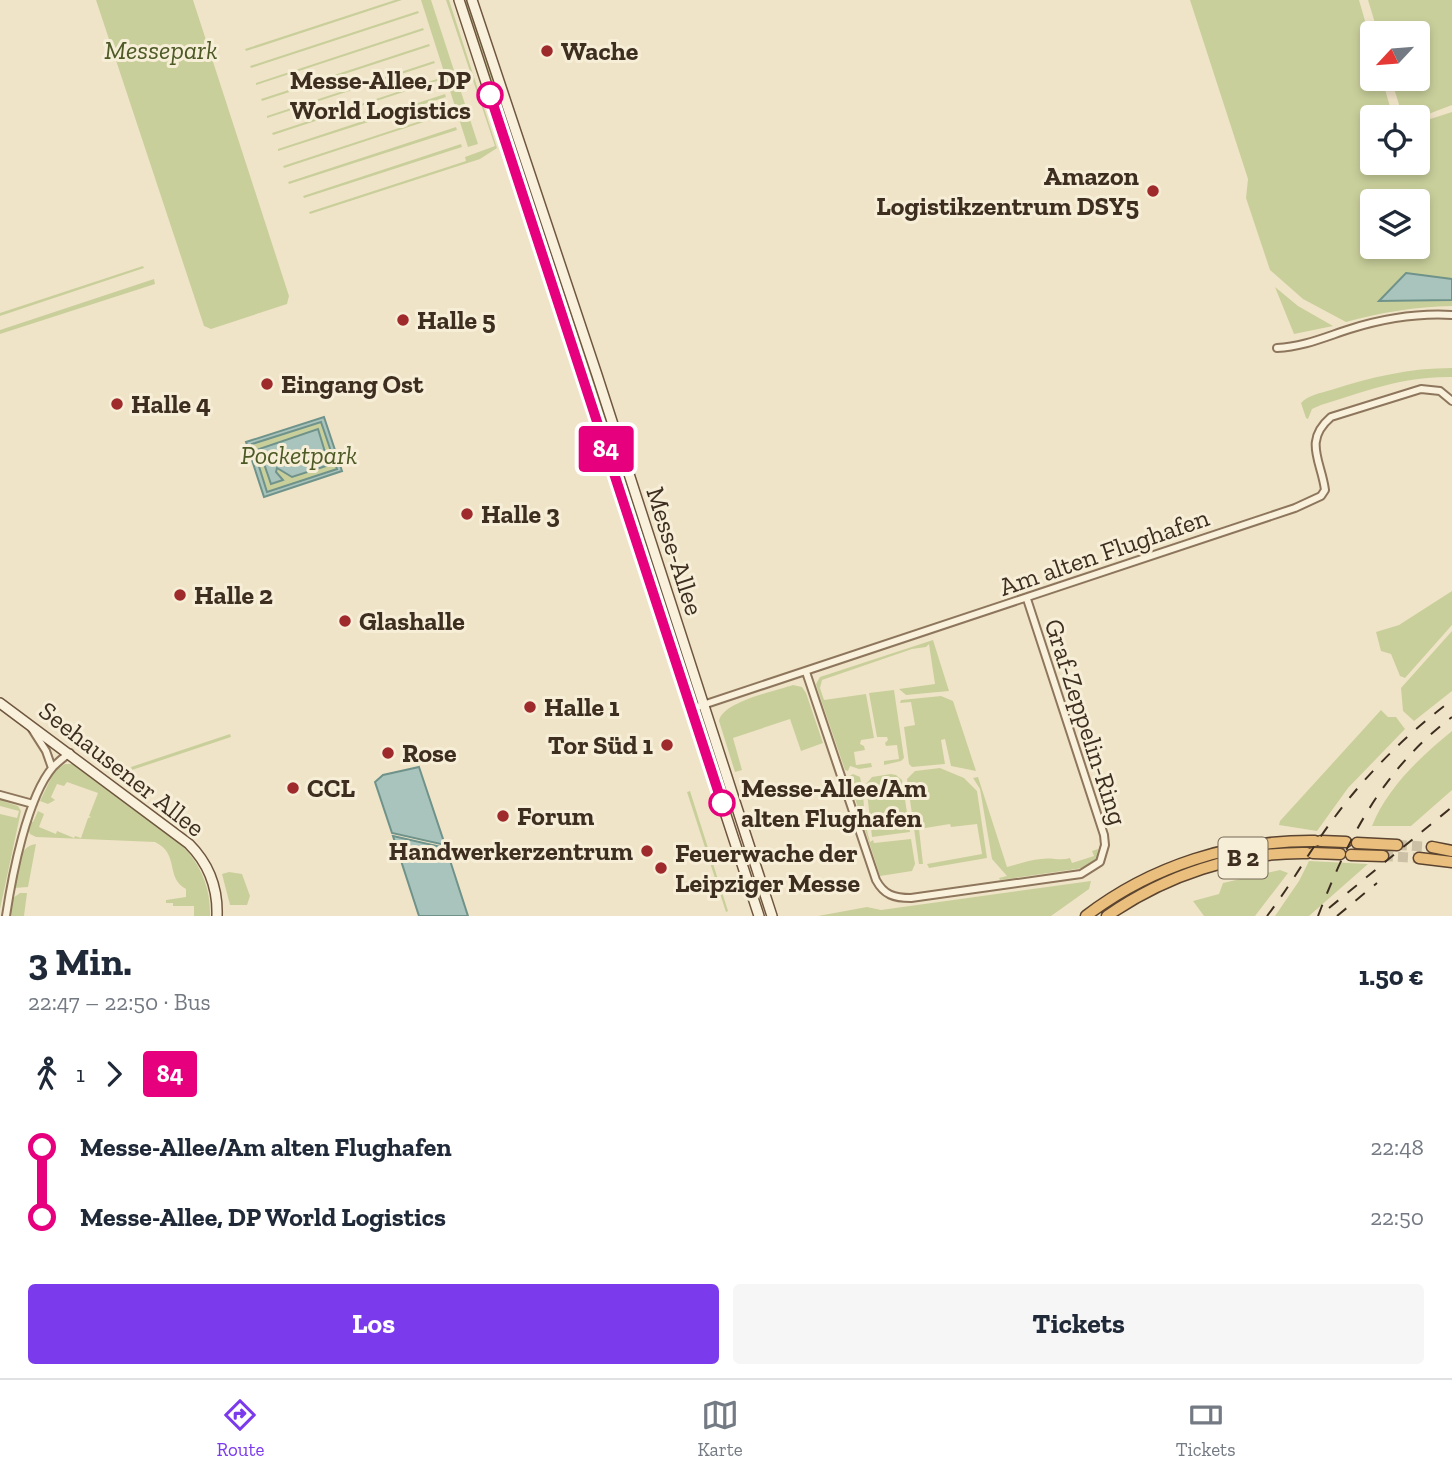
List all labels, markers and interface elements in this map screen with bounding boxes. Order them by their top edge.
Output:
north arrow [1360,21,1430,91]
map controls [1360,21,1430,259]
park label: Messepark [104,34,218,66]
place label: Wache [561,35,639,67]
marker: Wache [539,43,555,59]
place label: Messe-Allee, DP World Logistics [290,64,471,126]
marker: Messe-Allee, DP World Logistics [477,82,503,108]
button: locate [1360,105,1430,175]
place label: Amazon Logistikzentrum DSY5 [876,160,1140,222]
marker: Amazon Logistikzentrum DSY5 [1145,183,1161,199]
button: layers [1360,189,1430,259]
place label: Halle 5 [417,304,496,336]
marker: Halle 5 [395,312,411,328]
place label: Eingang Ost [281,368,424,400]
marker: Eingang Ost [259,376,275,392]
place label: Halle 4 [131,388,211,420]
marker: Halle 4 [109,396,125,412]
line badge: 84 [574,426,638,472]
text: 84 [593,434,619,463]
park label: Pocketpark [241,439,357,471]
street label: Messe-Allee [639,483,711,619]
place label: Halle 3 [481,498,560,530]
street label: Am alten Flughafen [995,501,1213,603]
marker: Halle 3 [459,506,475,522]
place label: Halle 2 [194,579,273,611]
marker: Halle 2 [172,587,188,603]
place label: Glashalle [359,605,465,637]
marker: Glashalle [337,613,353,629]
street label: Graf-Zeppelin-Ring [1038,615,1134,829]
place label: Halle 1 [544,691,620,723]
street label: Seehausener Allee [33,694,211,844]
marker: Halle 1 [522,699,538,715]
place label: Tor Süd 1 [548,729,653,761]
place label: Rose [402,737,457,769]
marker: Tor Süd 1 [659,737,675,753]
marker: Rose [380,745,396,761]
place label: CCL [307,772,355,804]
place label: Messe-Allee/Am alten Flughafen [741,772,927,834]
marker: CCL [285,780,301,796]
marker: Messe-Allee/Am alten Flughafen [709,790,735,816]
place label: Forum [517,800,595,832]
marker: Forum [495,808,511,824]
place label: Handwerkerzentrum [389,835,633,867]
place label: Feuerwache der Leipziger Messe [675,837,860,899]
road number: B 2 [1218,838,1268,878]
marker: Handwerkerzentrum [639,843,655,859]
marker: Feuerwache der Leipziger Messe [653,860,669,876]
text: 3 Min. [28,939,132,985]
text: 1.50 € [1359,960,1424,992]
text: 22:47 – 22:50 · Bus [28,988,211,1016]
icon: walk [28,1055,66,1093]
icon: forward [95,1055,133,1093]
text: 84 [157,1059,183,1088]
text: 1 [76,1060,85,1088]
text: Messe-Allee/Am alten Flughafen [80,1131,452,1163]
text: 22:48 [1370,1133,1424,1161]
text: Messe-Allee, DP World Logistics [80,1201,446,1233]
text: 22:50 [1370,1203,1424,1231]
button: Los [28,1284,719,1364]
button: Tickets [733,1284,1424,1364]
tab: Route [217,1396,264,1461]
tab: Karte [697,1396,743,1461]
tab: Tickets [1176,1396,1235,1461]

